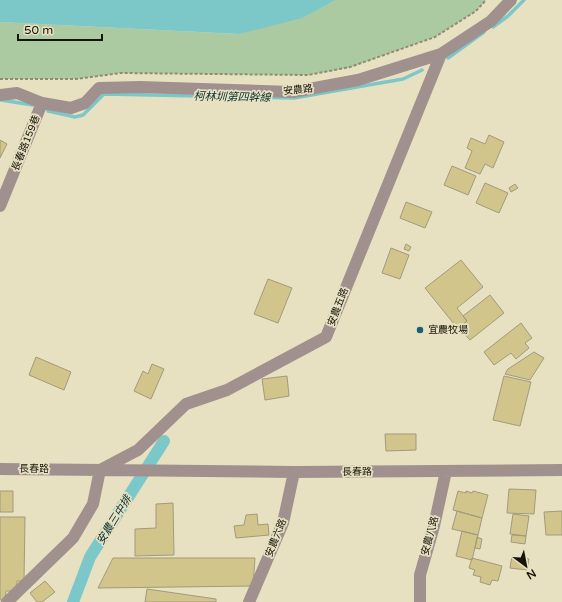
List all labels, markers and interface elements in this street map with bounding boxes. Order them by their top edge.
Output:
scale bar [18,16,102,42]
text: 50 m [24,23,53,37]
street label: 安農路 [282,82,314,98]
water label: 柯林圳第四幹線 [193,90,273,104]
street label: 長春路159巷 [9,113,43,173]
street label: 安農五路 [325,286,351,328]
place label: 宜農牧場 [428,324,468,336]
marker: 宜農牧場 [415,325,425,335]
street label: 長春路 [19,463,49,475]
street label: 長春路 [342,466,372,478]
water label: 安農三中排 [94,492,135,547]
street label: 安農八路 [419,515,441,557]
street label: 安農六路 [263,517,289,559]
north arrow [506,546,546,586]
text: N [524,566,538,582]

